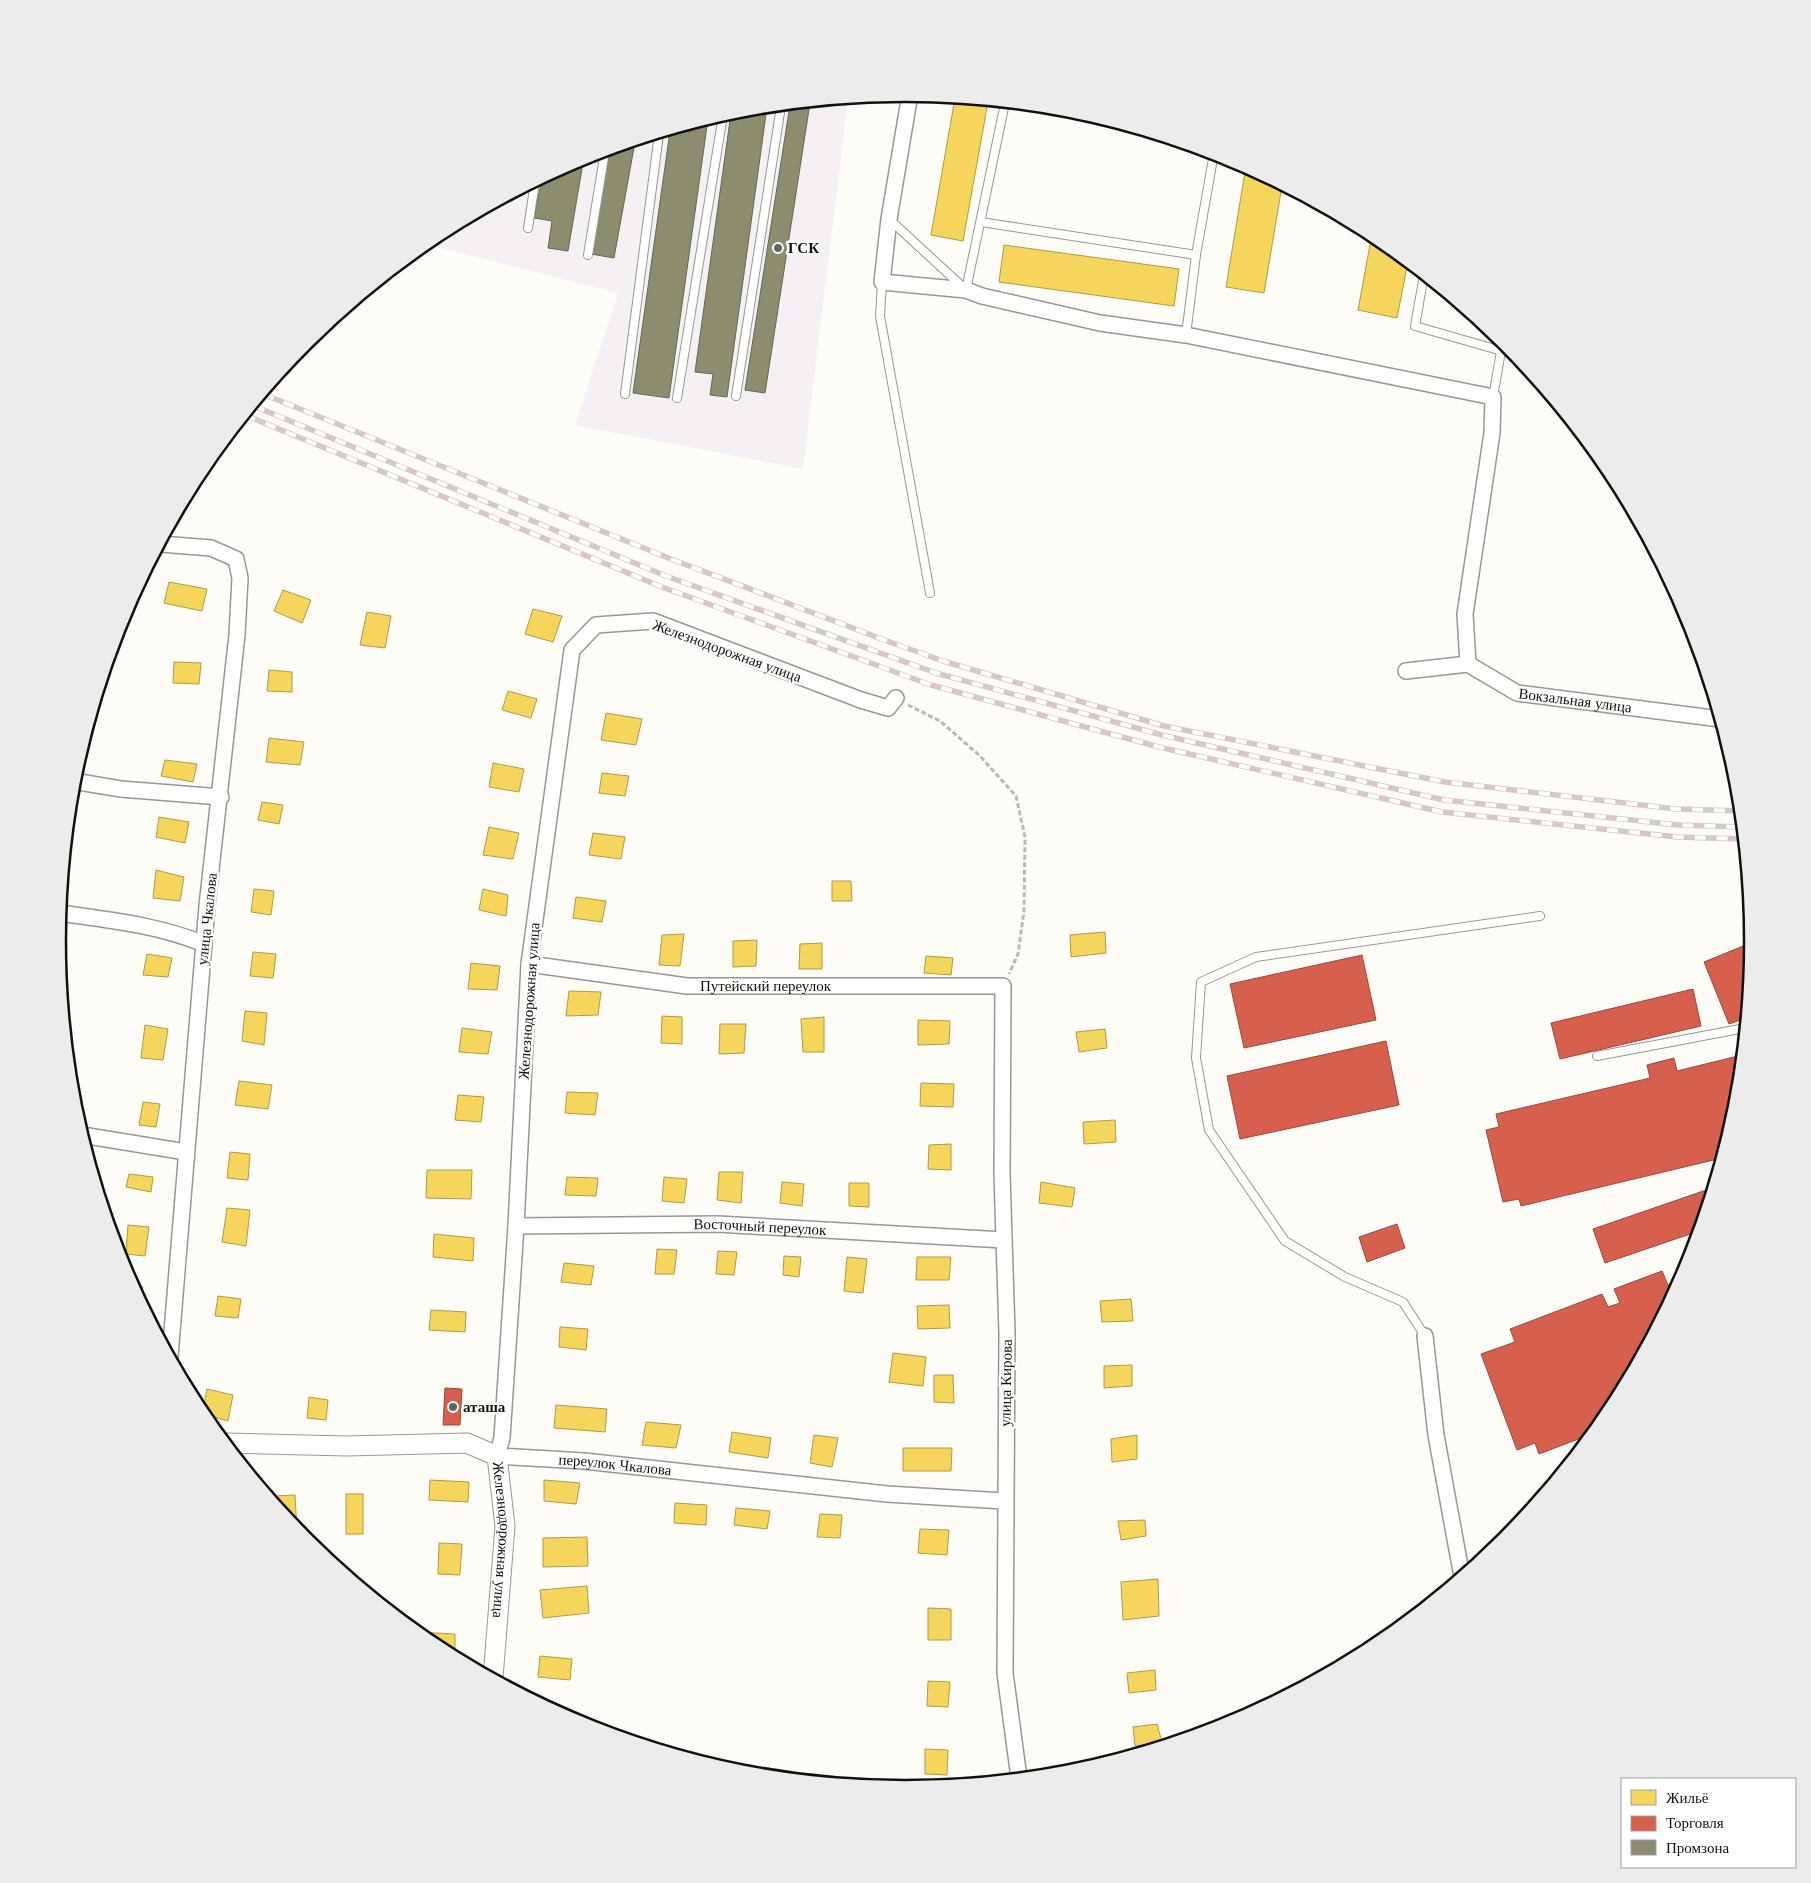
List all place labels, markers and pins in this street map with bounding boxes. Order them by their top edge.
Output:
place label: ГСК [788,240,819,256]
marker: ГСК [772,242,784,254]
place label: аташа [463,1399,506,1415]
marker: аташа [447,1401,459,1413]

